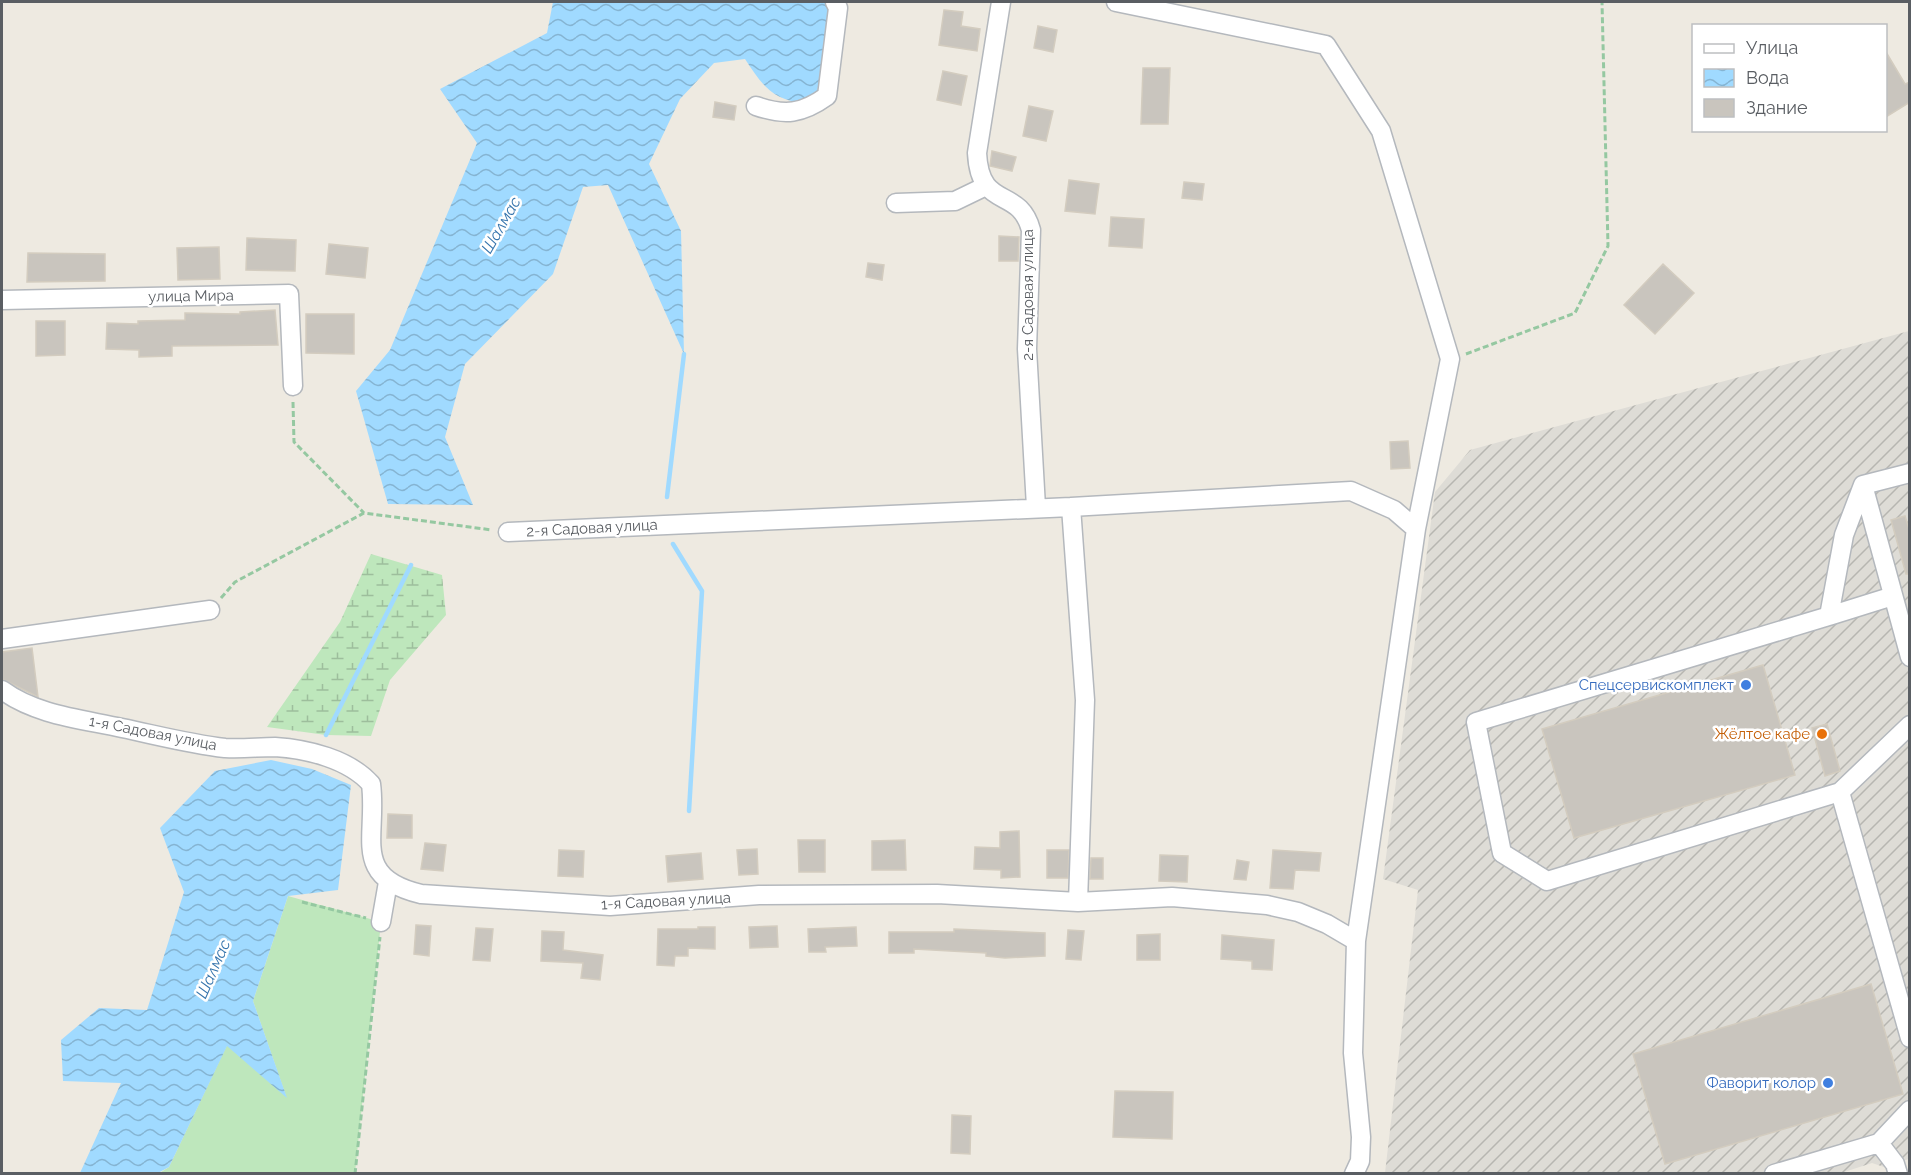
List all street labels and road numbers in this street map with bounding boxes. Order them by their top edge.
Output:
street label: 2-я Садовая улица [1019,229,1037,361]
street label: улица Мира [148,286,234,306]
street label: 2-я Садовая улица [526,516,658,540]
street label: 1-я Садовая улица [87,712,219,754]
street label: 1-я Садовая улица [601,889,731,913]

